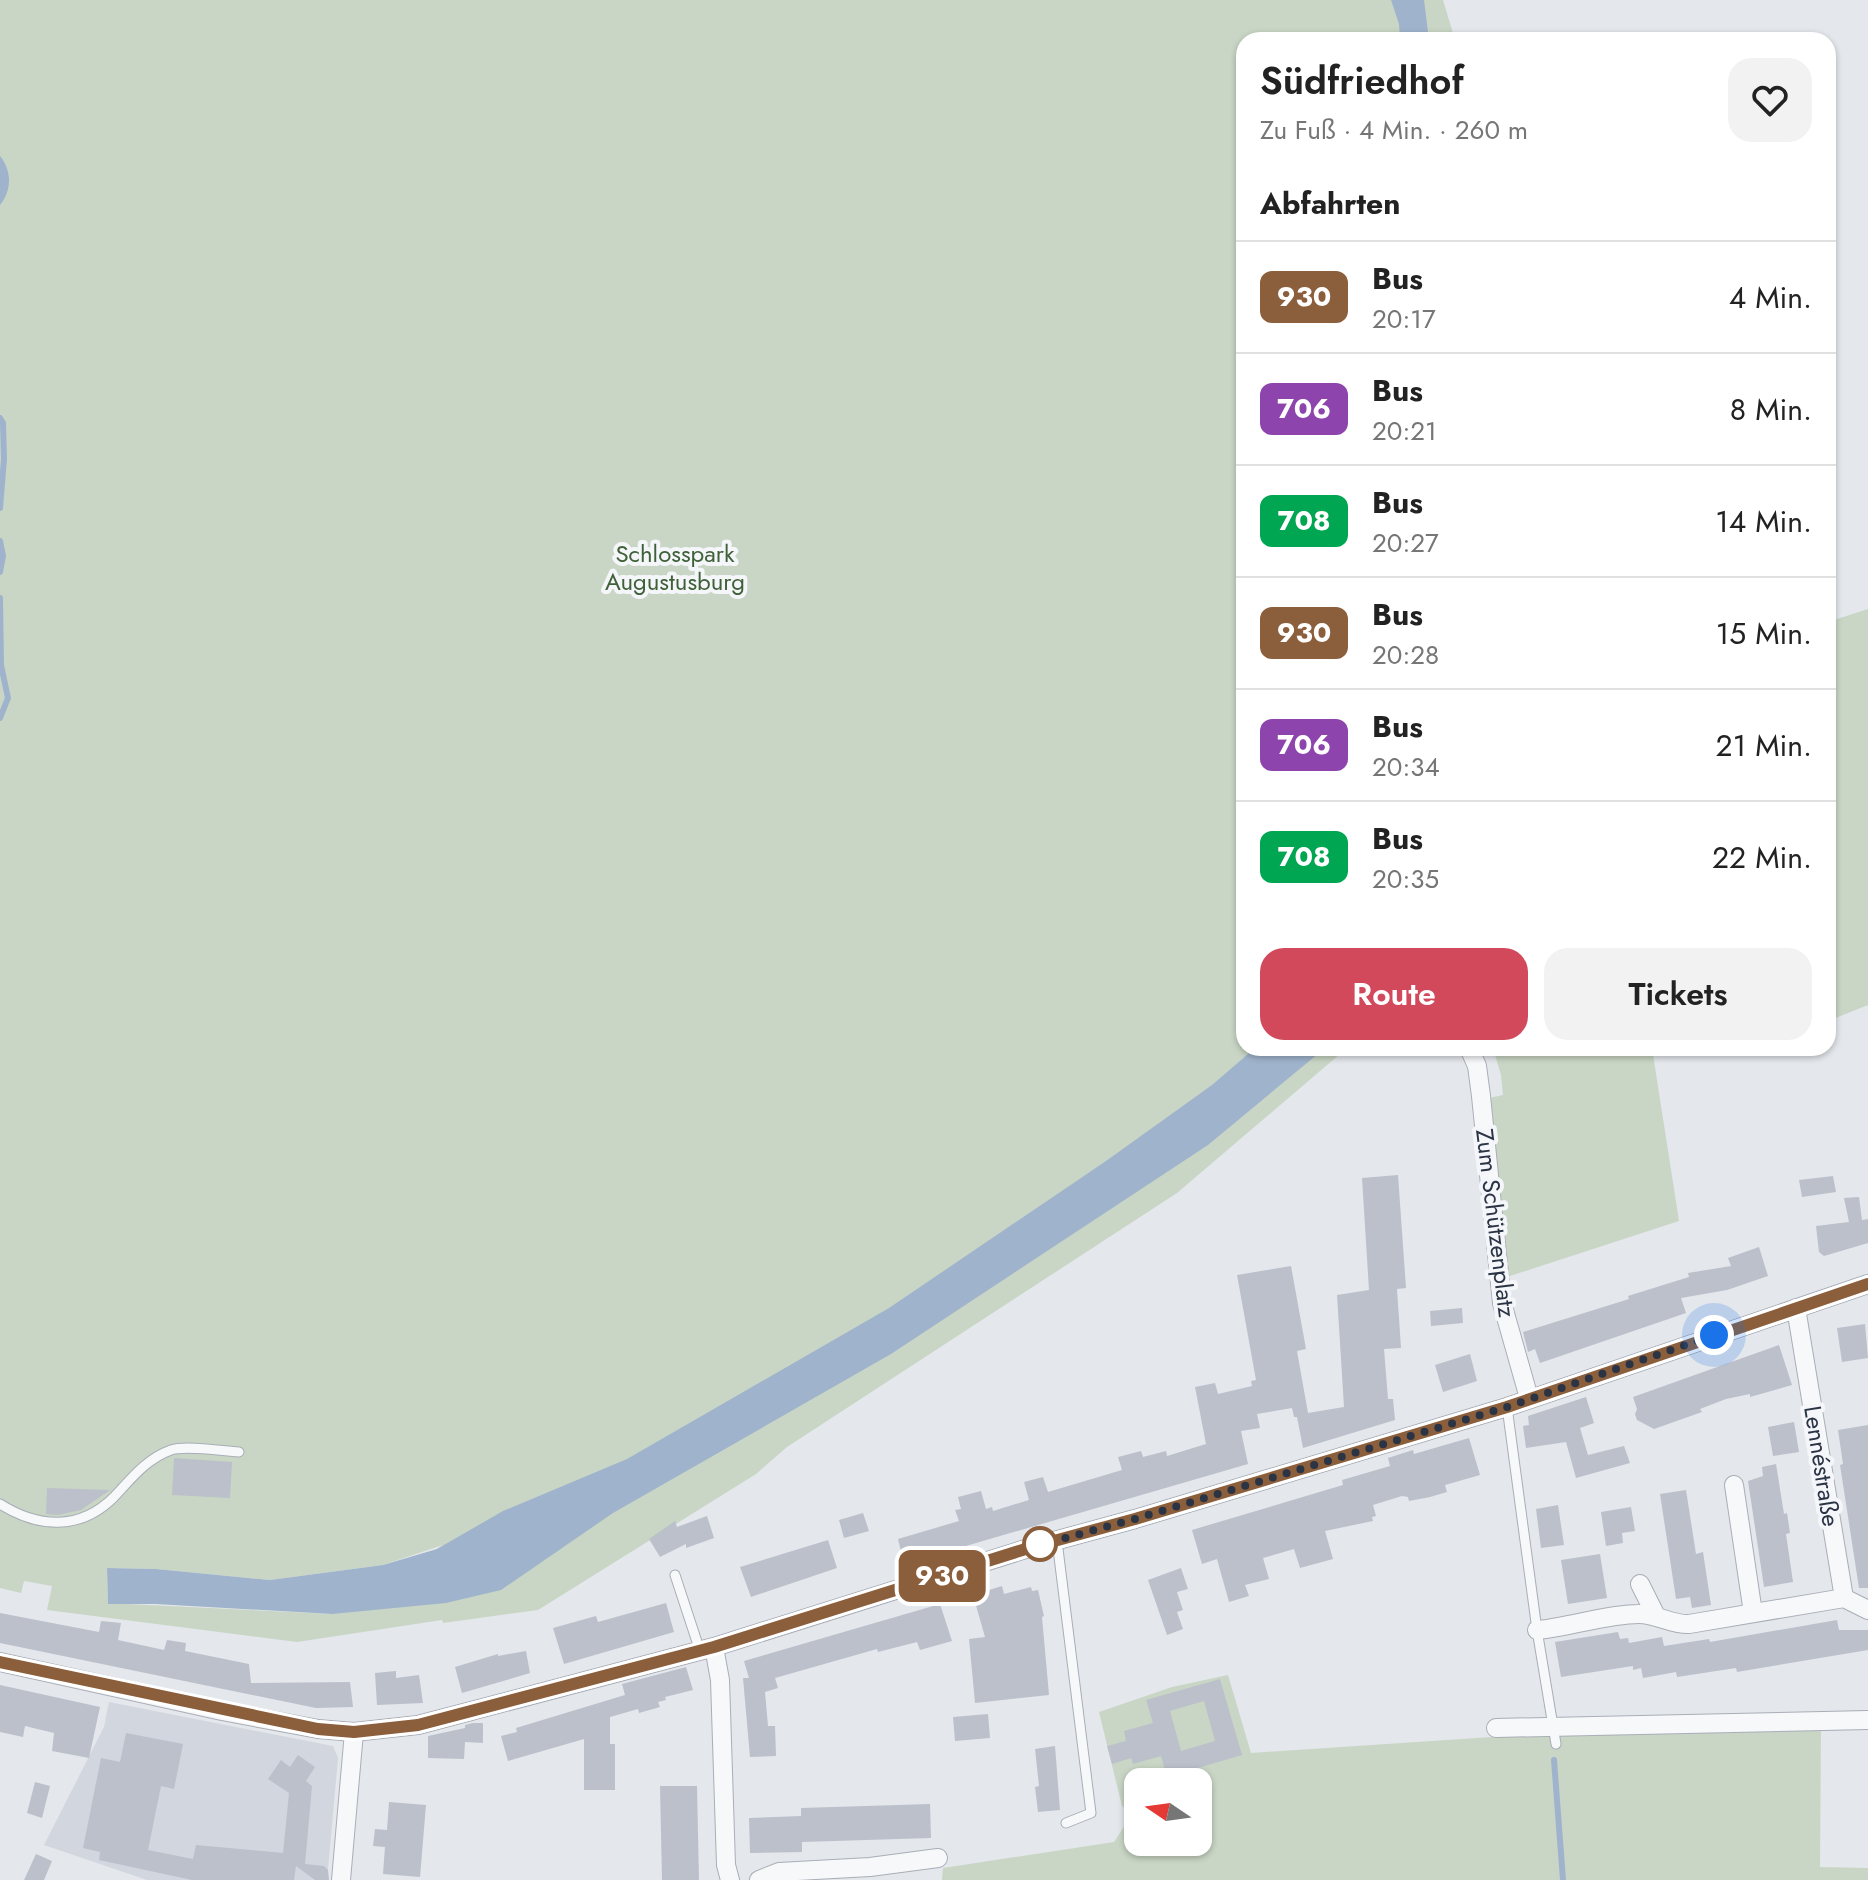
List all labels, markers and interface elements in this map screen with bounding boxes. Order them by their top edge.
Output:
text: Südfriedhof [1260,53,1464,108]
button: heart [1728,58,1812,142]
text: Zu Fuß · 4 Min. · 260 m [1260,111,1528,149]
text: Abfahrten [1260,182,1400,225]
text: Bus [1372,257,1423,300]
text: 930 [1277,276,1331,317]
text: 4 Min. [1729,276,1812,319]
text: 20:17 [1372,300,1436,338]
text: Bus [1372,369,1423,412]
text: 706 [1277,388,1331,429]
text: 8 Min. [1730,388,1812,431]
text: 20:21 [1372,412,1437,450]
text: Bus [1372,481,1423,524]
text: 708 [1278,500,1330,541]
text: 14 Min. [1715,500,1812,543]
text: 20:27 [1372,524,1439,562]
park label: Schlosspark Augustusburg [605,536,745,599]
text: Bus [1372,593,1423,636]
text: 930 [1277,612,1331,653]
text: 15 Min. [1716,612,1812,655]
text: 20:28 [1372,636,1439,674]
text: Bus [1372,705,1423,748]
text: 706 [1277,724,1331,765]
text: 21 Min. [1716,724,1812,767]
text: 20:34 [1372,748,1440,786]
text: Bus [1372,817,1423,860]
text: 708 [1278,836,1330,877]
text: 22 Min. [1712,836,1812,879]
text: 20:35 [1372,860,1439,898]
button: Route [1260,948,1528,1040]
button: Tickets [1544,948,1812,1040]
street label: Zum Schützenplatz [1467,1127,1525,1319]
your location [1694,1315,1734,1355]
street label: Lennéstraße [1795,1403,1849,1529]
unlabelled marker [1023,1527,1057,1561]
line badge: 930 [896,1550,988,1602]
text: 930 [915,1555,969,1596]
north arrow [1124,1768,1212,1856]
map controls [1124,1768,1212,1856]

